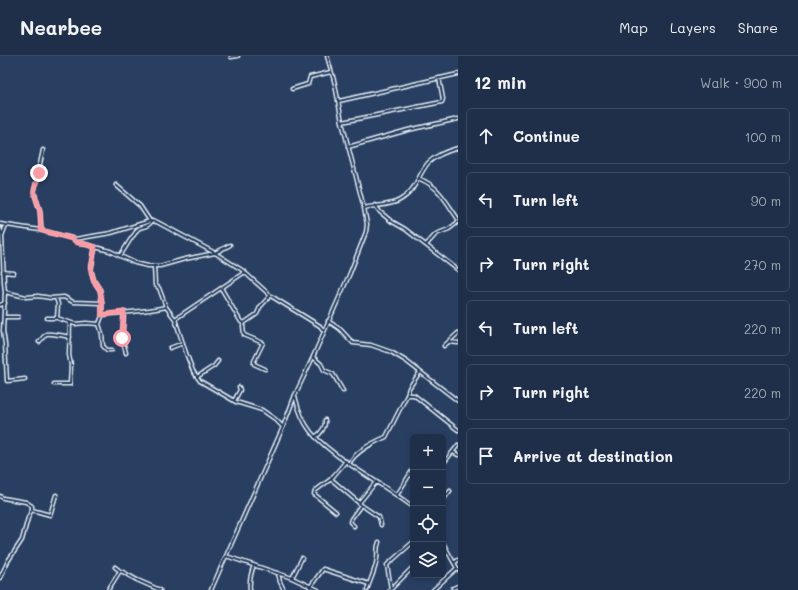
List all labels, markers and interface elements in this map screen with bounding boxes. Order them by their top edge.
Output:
text: Nearbee [20,15,102,40]
text: Map [619,18,648,37]
text: Layers [670,18,716,37]
text: Share [738,18,778,37]
text: 12 min [474,71,526,93]
text: Walk · 900 m [700,74,782,91]
icon: ahead [475,125,497,147]
text: Continue [513,126,580,146]
text: 100 m [745,128,781,145]
route end [30,164,48,182]
icon: left [475,189,497,211]
text: Turn left [513,190,578,210]
text: 90 m [751,192,781,209]
icon: right [475,253,497,275]
text: Turn right [513,254,590,274]
text: 270 m [744,256,781,273]
icon: left [475,317,497,339]
text: Turn left [513,318,578,338]
text: 220 m [744,320,781,337]
route start [113,329,131,347]
icon: right [475,381,497,403]
text: Turn right [513,382,590,402]
text: 220 m [744,384,781,401]
map controls [410,434,446,578]
button: + [410,434,446,470]
icon: arrive [475,445,497,467]
text: Arrive at destination [513,446,673,466]
button: − [410,470,446,506]
button: locate [410,506,446,542]
button: layers [410,542,446,578]

